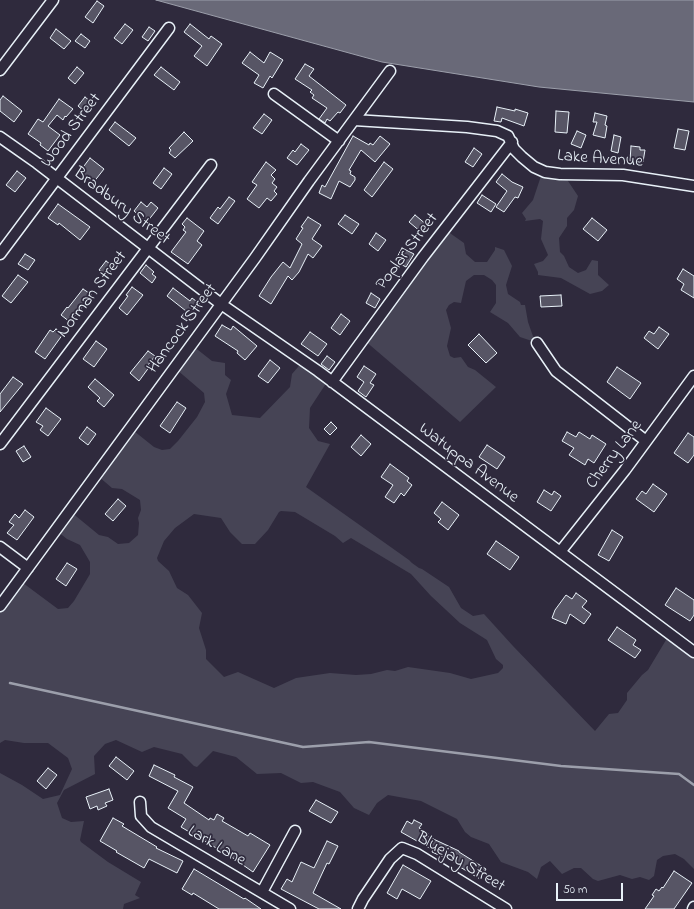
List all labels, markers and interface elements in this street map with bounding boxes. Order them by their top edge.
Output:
street label: Wood Street [38,90,106,172]
street label: Lake Avenue [557,147,643,173]
street label: Bradbury Street [69,164,173,250]
street label: Poplar Street [373,210,443,294]
street label: Norman Street [54,248,132,342]
street label: Hancock Street [144,280,222,378]
street label: Cherry Lane [583,417,647,493]
street label: Watuppa Avenue [414,420,522,508]
street label: Lark Lane [183,822,249,872]
street label: Bluejay Street [412,829,508,897]
scale bar [558,875,625,901]
text: 50 m [563,881,587,899]

